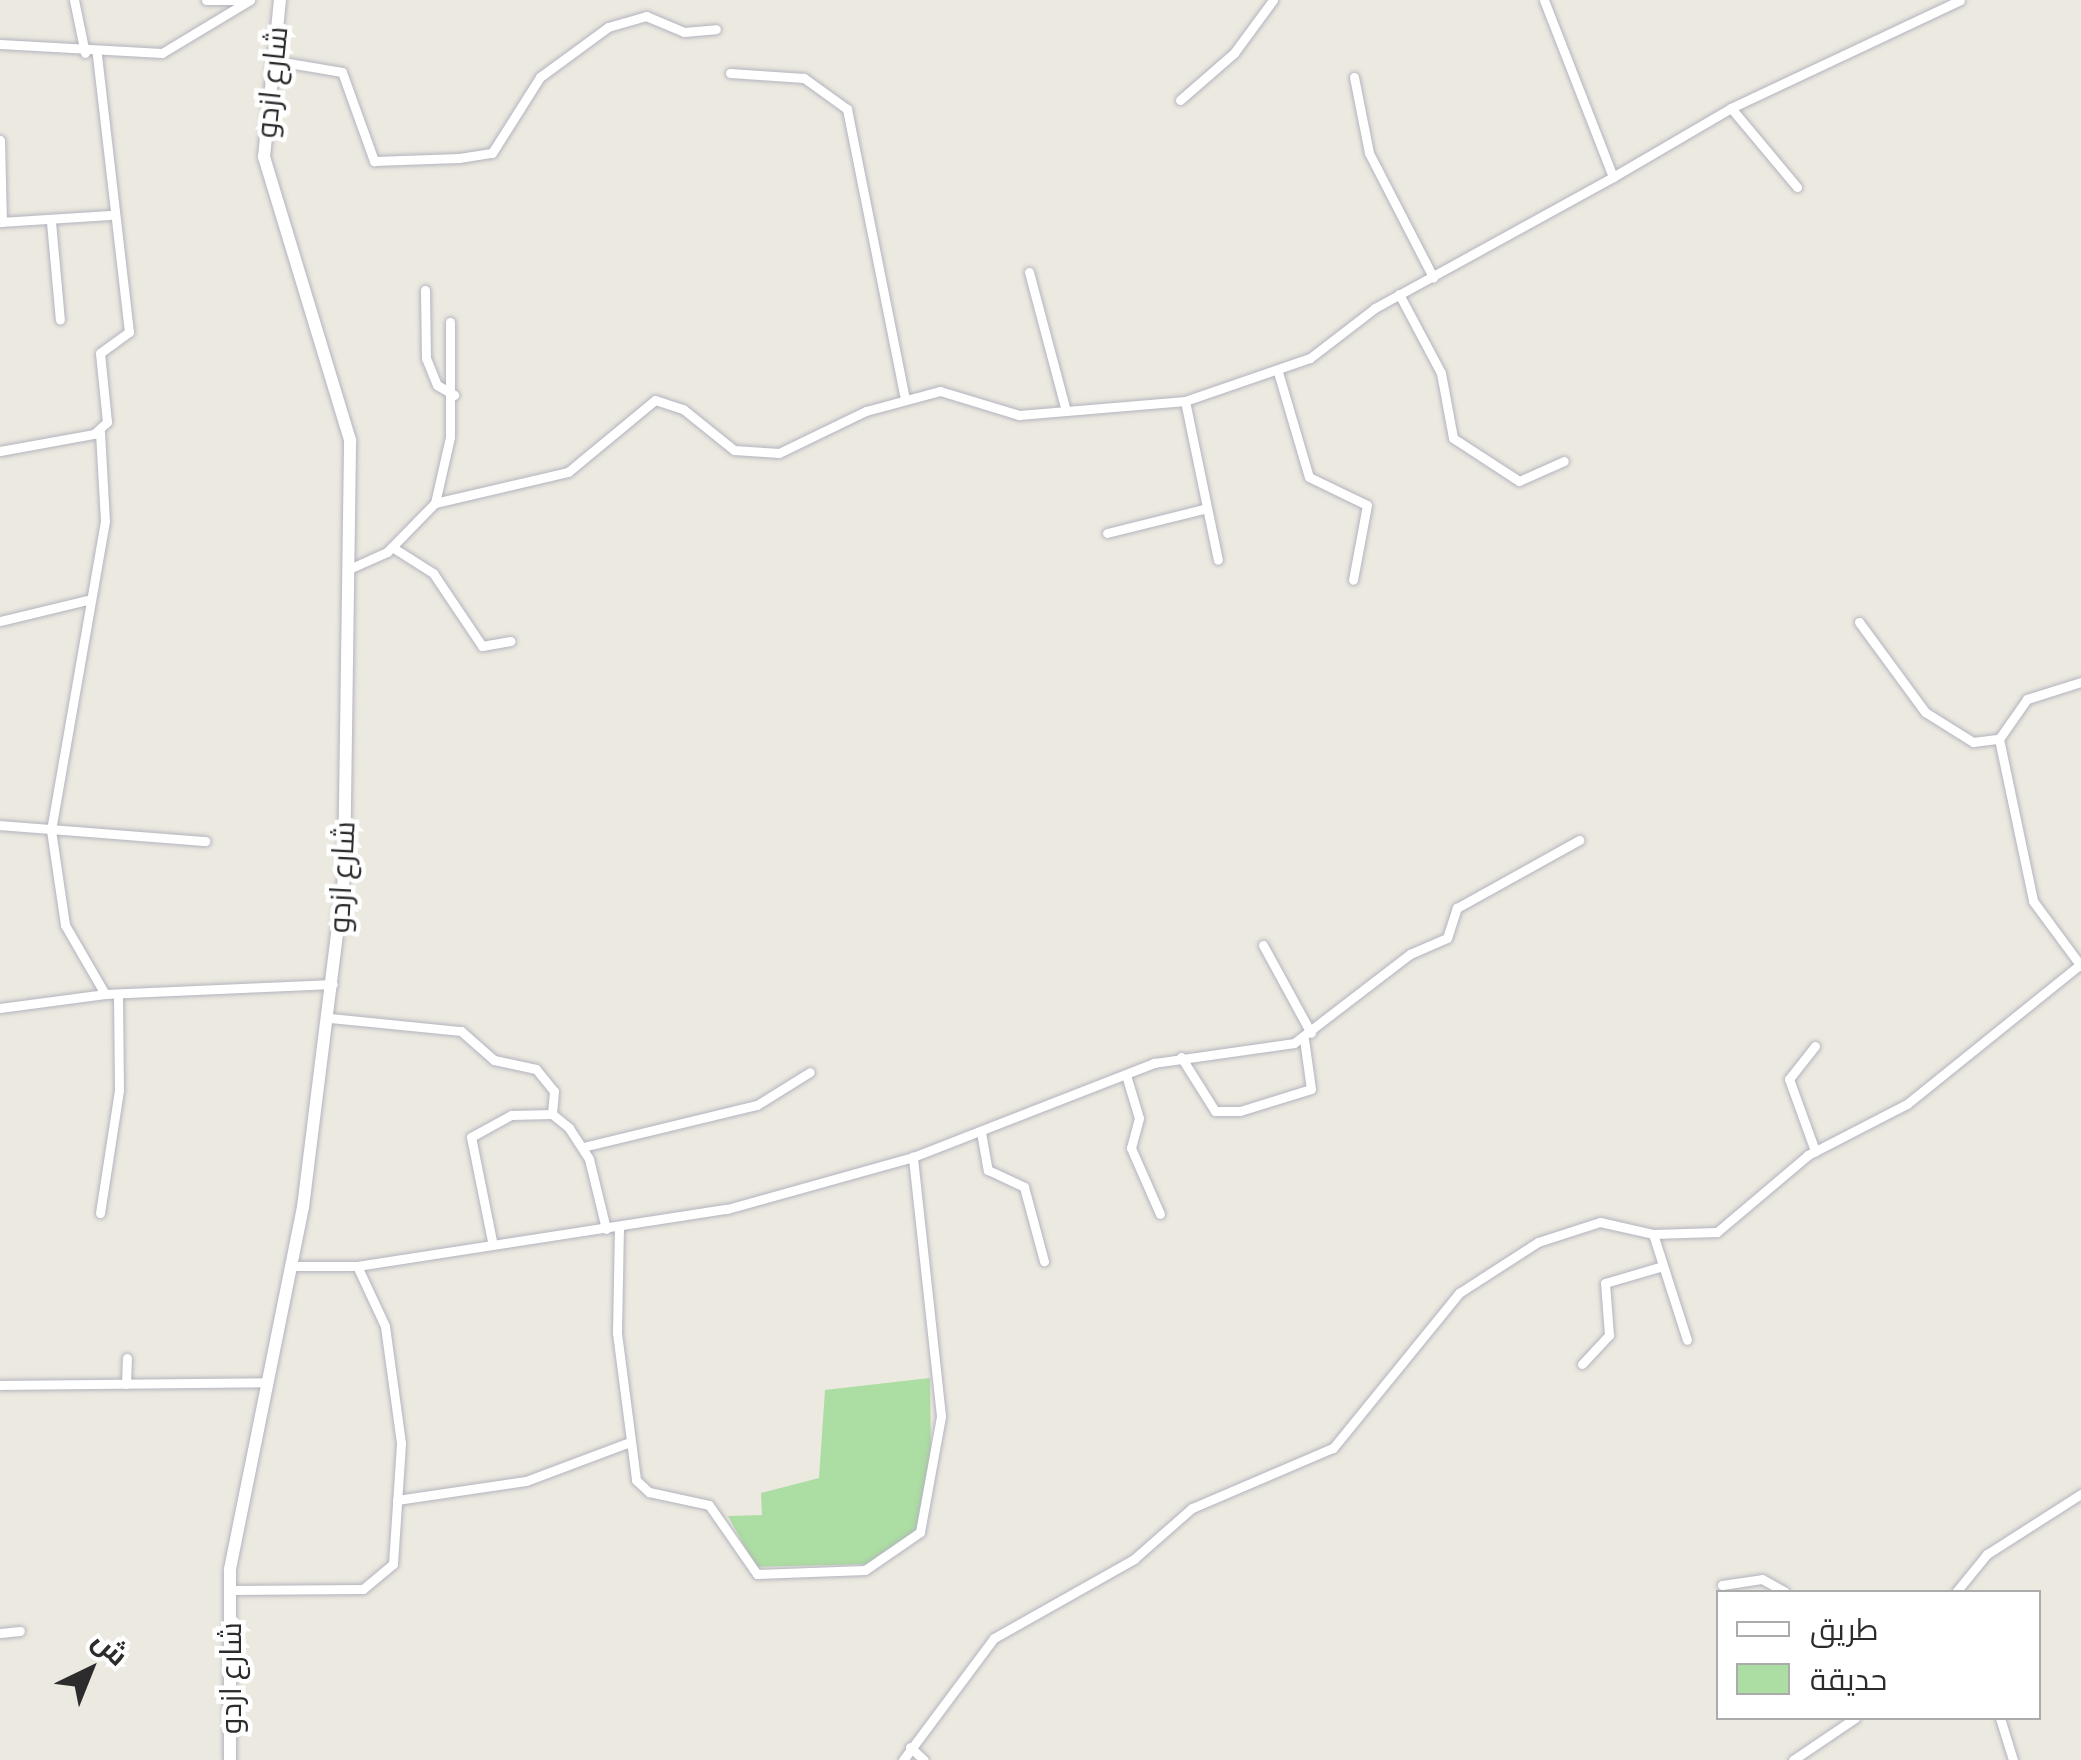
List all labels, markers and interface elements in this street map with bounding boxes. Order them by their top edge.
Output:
street label: شارع ازدو [247,25,295,139]
street label: شارع ازدو [320,820,362,934]
legend [1716,1590,2041,1720]
text: طريق [1810,1612,1879,1646]
north arrow [40,1620,140,1720]
street label: شارع ازدو [212,1622,248,1734]
text: ش [87,1624,135,1671]
text: حديقة [1810,1662,1887,1696]

